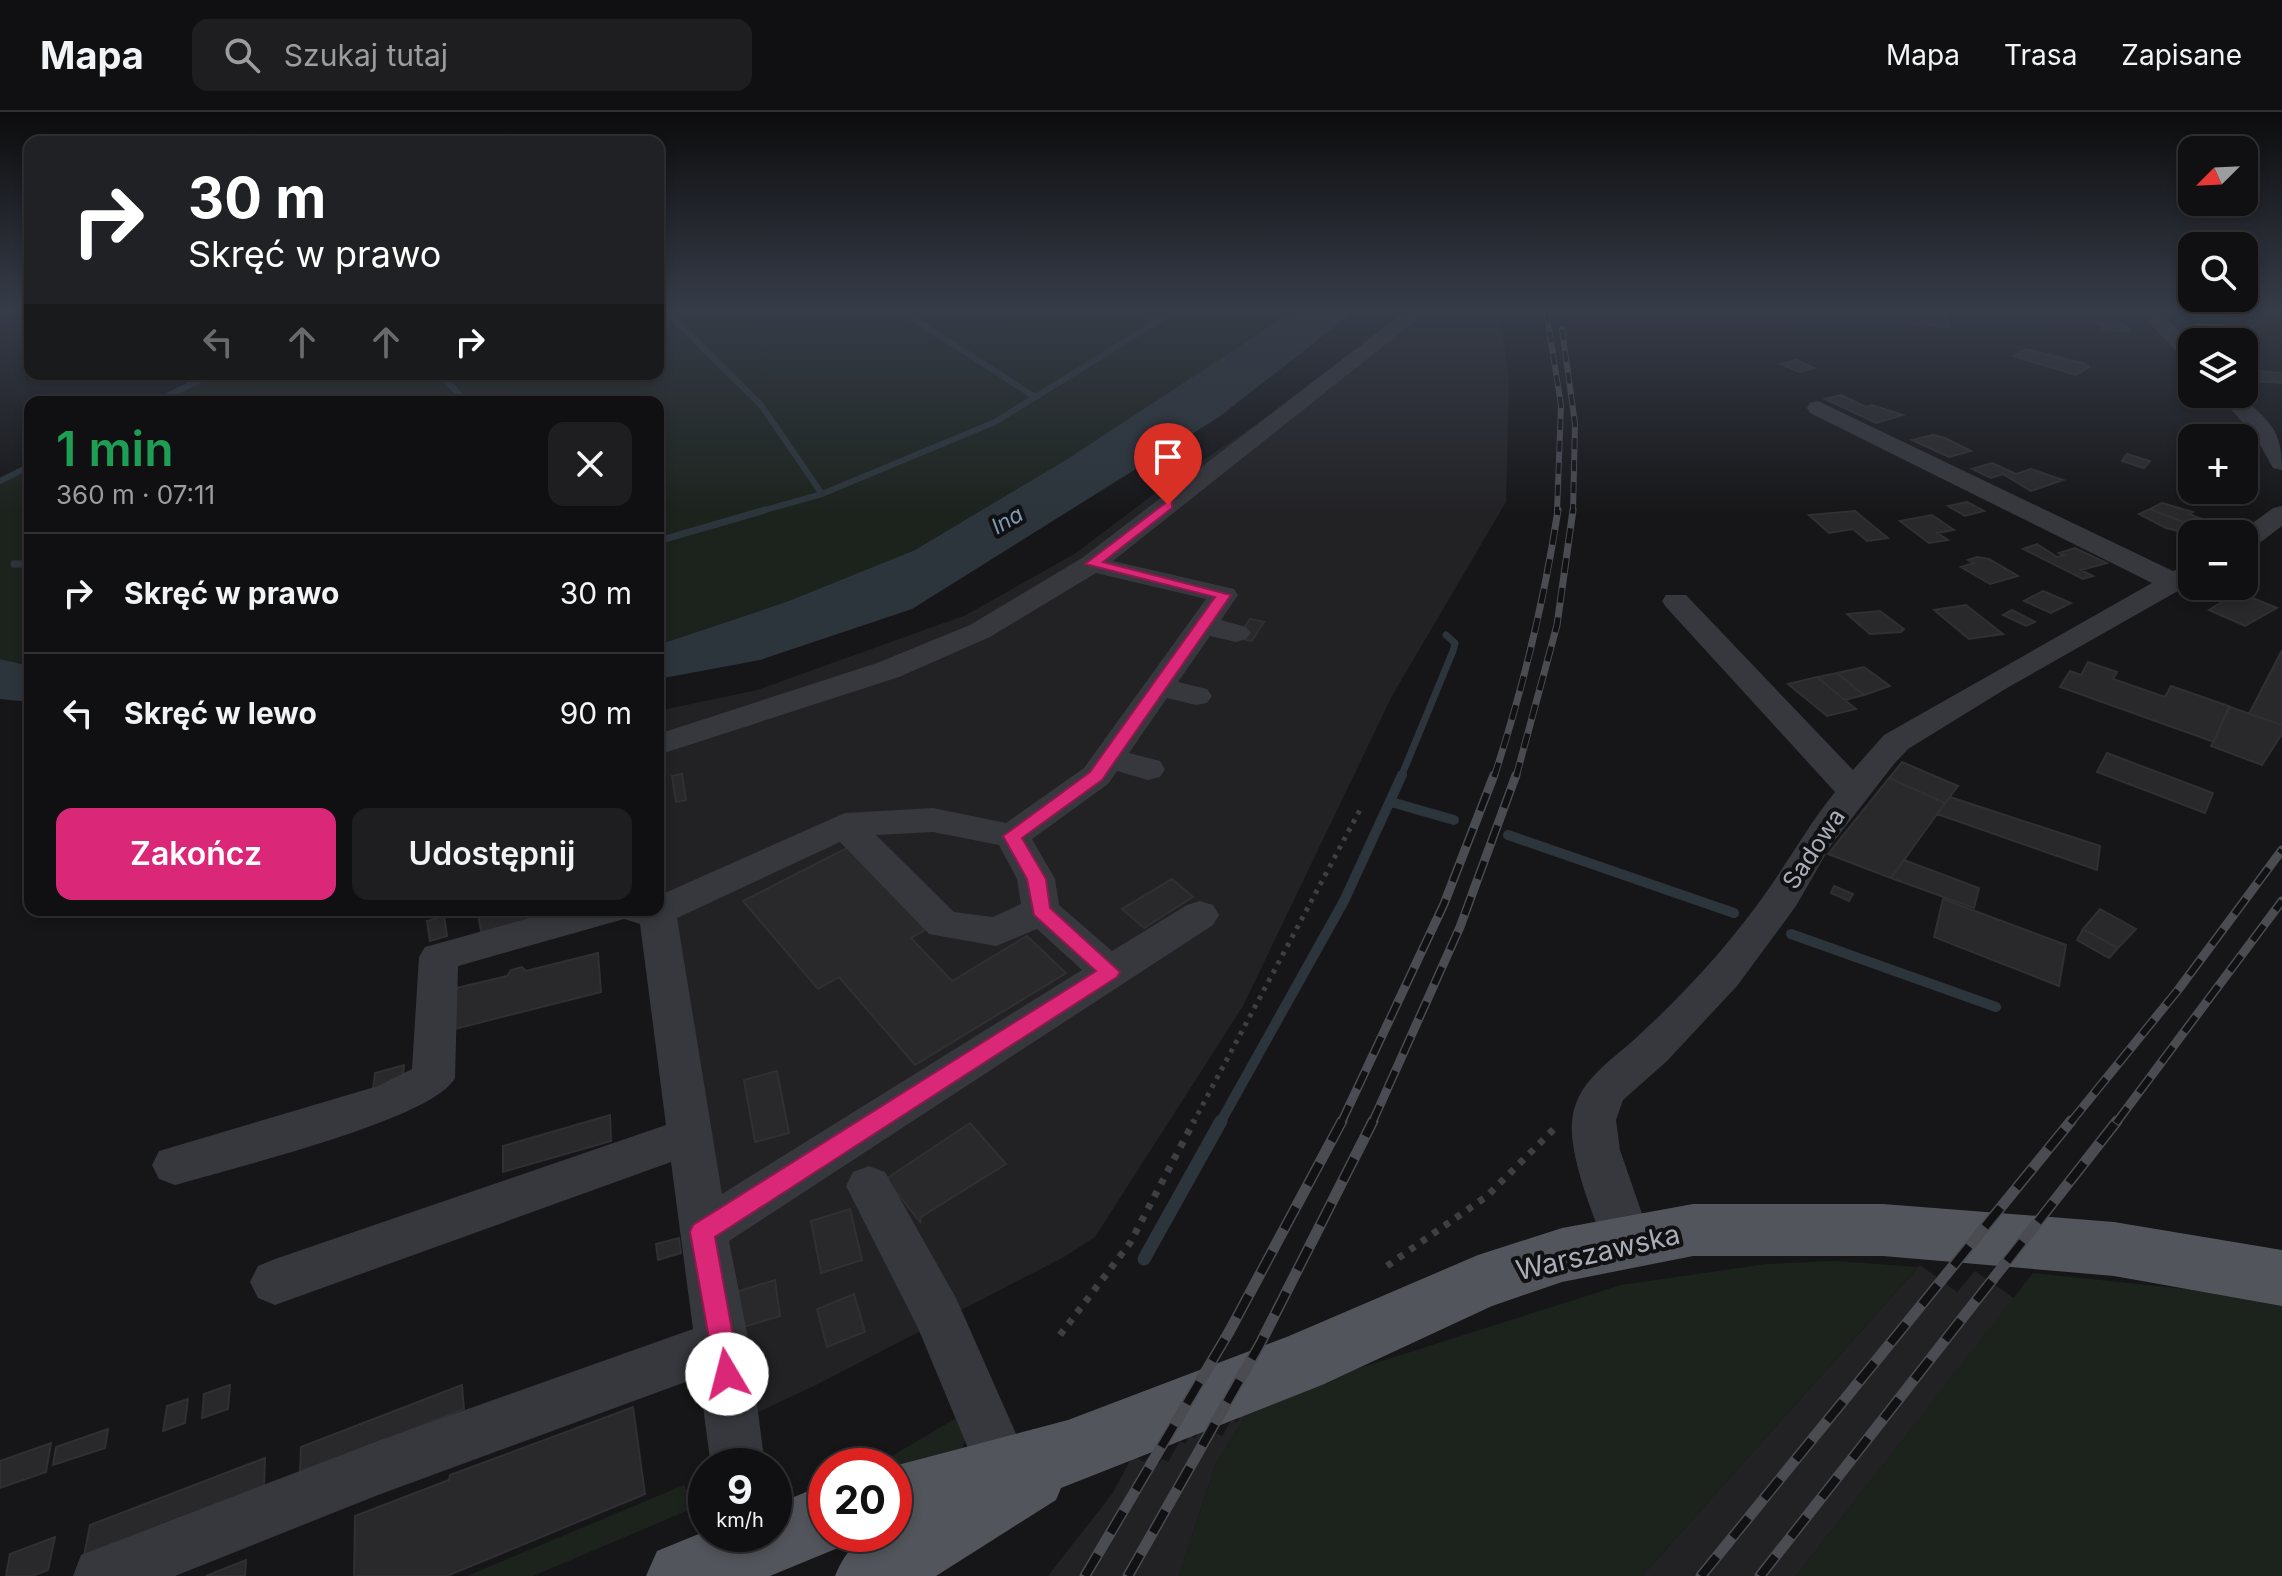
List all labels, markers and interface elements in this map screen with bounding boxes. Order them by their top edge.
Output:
search box [192,19,752,91]
text: Mapa [40,32,144,78]
icon: search [220,33,264,77]
text: Szukaj tutaj [284,37,448,73]
text: Mapa [1886,38,1960,72]
text: Trasa [2004,38,2077,72]
text: Zapisane [2121,38,2242,72]
north arrow [2178,136,2258,216]
map controls [2178,136,2258,600]
text: 30 m [188,164,326,232]
icon: right [56,168,160,272]
text: Skręć w prawo [188,232,441,276]
button: search [2178,232,2258,312]
icon: left [196,320,240,364]
icon: ahead [280,320,324,364]
icon: ahead [364,320,408,364]
icon: right [448,320,492,364]
button: layers [2178,328,2258,408]
text: 1 min [56,419,174,478]
button: close [548,422,632,506]
pin [1134,423,1202,505]
button: + [2178,424,2258,504]
icon: arrive [1146,435,1190,479]
text: 360 m · 07:11 [56,479,215,510]
water label: Ina [986,501,1028,539]
button: − [2178,520,2258,600]
icon: right [56,571,100,615]
text: Skręć w prawo [124,575,339,611]
text: 30 m [560,575,632,611]
icon: left [56,691,100,735]
text: Skręć w lewo [124,695,317,731]
text: 90 m [560,695,632,731]
street label: Sadowa [1776,803,1851,894]
button: Zakończ [56,808,336,900]
button: Udostępnij [352,808,632,900]
street label: Warszawska [1513,1217,1683,1287]
position arrow [685,1332,769,1416]
speed limit sign: 20 [808,1448,912,1552]
text: 9 [727,1465,753,1514]
text: km/h [716,1508,764,1532]

